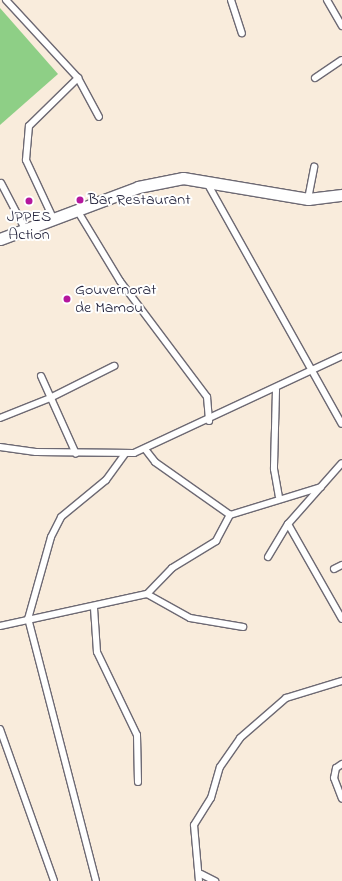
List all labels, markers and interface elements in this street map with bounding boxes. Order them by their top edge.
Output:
place label: Bar Restaurant [88,190,191,210]
marker: Bar Restaurant [75,195,85,205]
marker: JPPES Action [24,196,34,206]
place label: JPPES Action [7,207,51,245]
place label: Gouvernorat de Mamou [75,280,156,318]
marker: Gouvernorat de Mamou [62,294,72,304]

